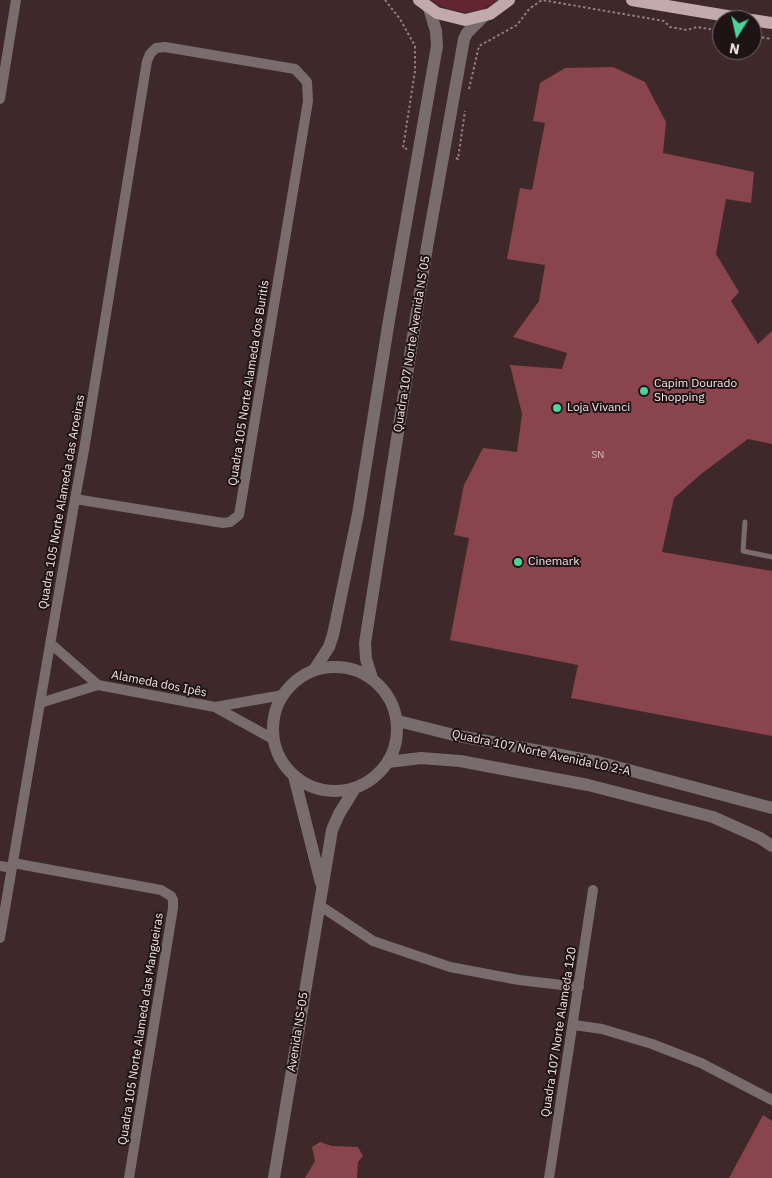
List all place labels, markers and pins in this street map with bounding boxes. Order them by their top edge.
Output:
place label: Capim Dourado Shopping [654,377,737,405]
marker: Capim Dourado Shopping [638,385,650,397]
place label: Loja Vivanci [567,401,630,415]
marker: Loja Vivanci [551,402,563,414]
place label: Cinemark [528,555,579,569]
marker: Cinemark [512,556,524,568]

